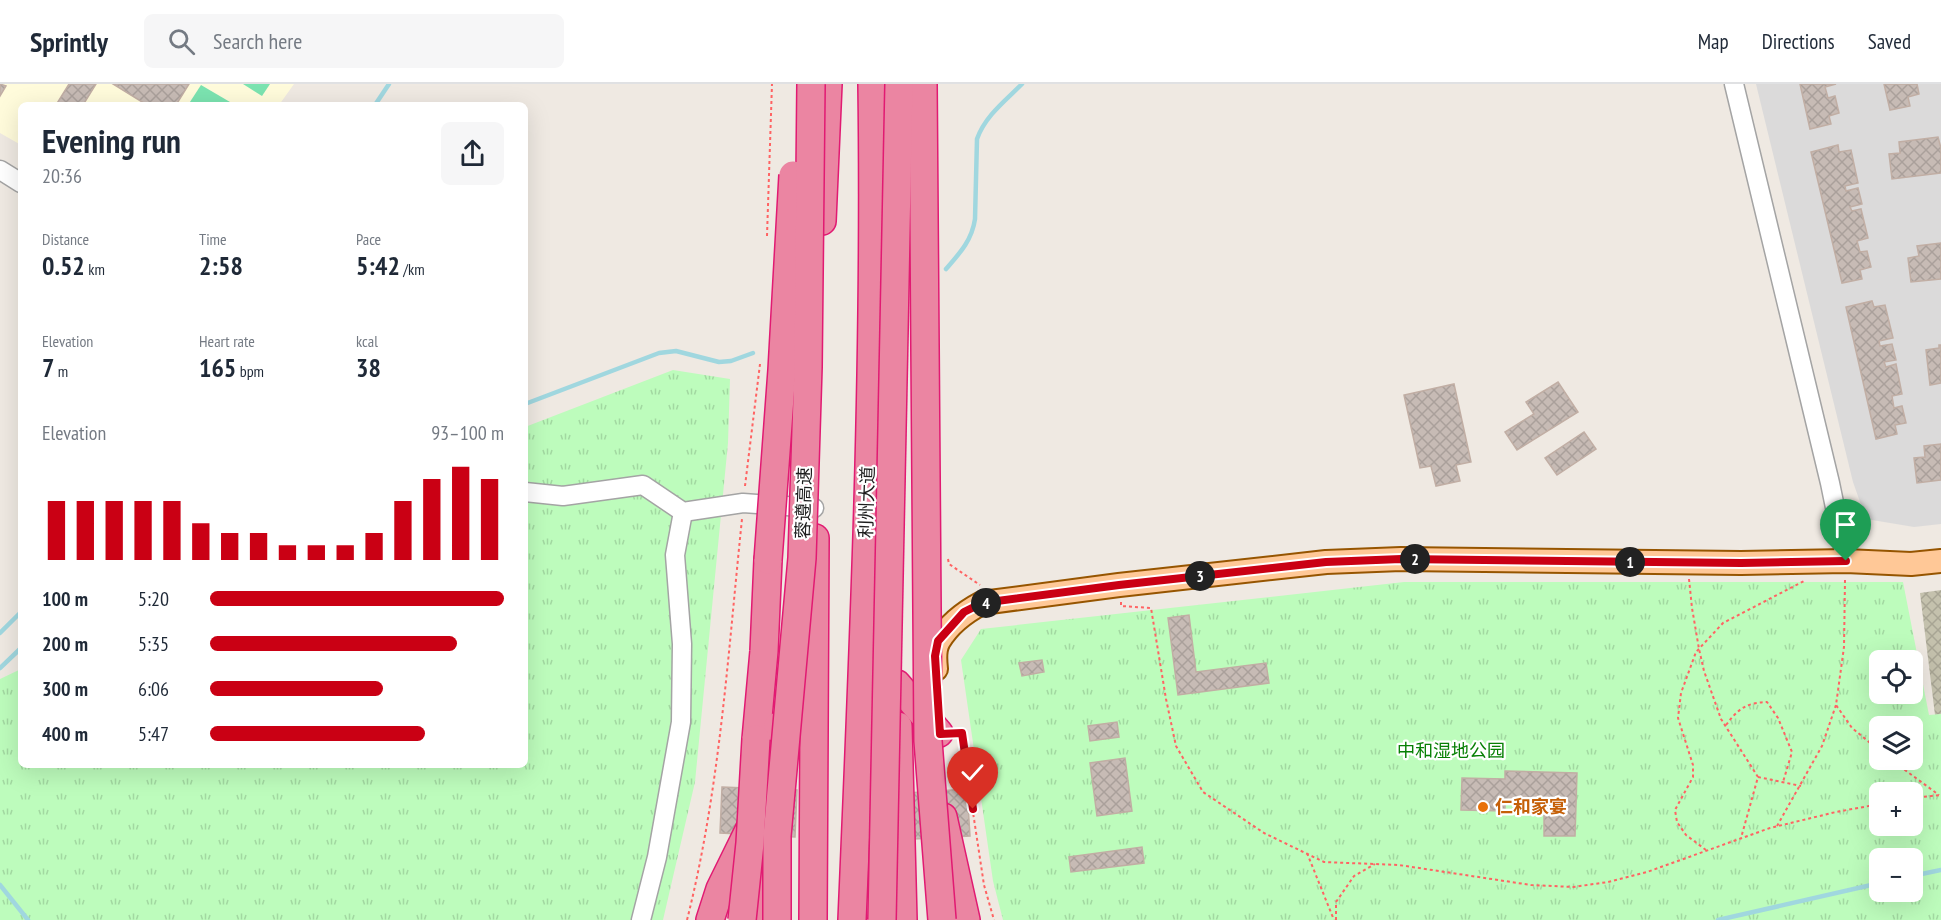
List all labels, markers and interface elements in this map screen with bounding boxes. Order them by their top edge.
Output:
search box [144,14,564,68]
text: Sprintly [30,23,108,60]
icon: search [165,25,198,58]
text: Search here [213,27,302,55]
text: Map [1698,28,1729,55]
text: Directions [1762,28,1835,55]
text: Saved [1868,28,1911,55]
text: Evening run [42,119,181,162]
button: share [441,122,504,185]
text: 20:36 [42,163,82,189]
text: Distance [42,229,89,249]
text: Time [199,229,227,249]
text: Pace [356,229,381,249]
text: 0.52 [42,249,85,282]
text: 2:58 [199,249,243,282]
text: 5:42 [356,249,400,282]
text: km [85,259,105,279]
text: /km [400,259,425,279]
text: Elevation [42,331,93,351]
text: Heart rate [199,331,255,351]
text: kcal [356,331,378,351]
text: 7 [42,351,54,384]
text: 165 [199,351,236,384]
text: 38 [356,351,381,384]
text: m [54,361,68,381]
text: bpm [236,361,264,381]
text: Elevation [42,420,106,446]
text: 93–100 m [431,420,504,446]
street label: 利州大道 [854,466,879,538]
street label: 蓉遵高速 [791,467,816,539]
pin [1820,499,1871,561]
icon: arrive [1829,508,1862,541]
pin: 2 [1400,544,1430,574]
pin: 1 [1615,547,1645,577]
text: 2 [1411,549,1419,569]
text: 1 [1626,552,1634,572]
pin: 3 [1185,561,1215,591]
text: 3 [1196,566,1204,586]
text: 100 m [42,586,88,612]
text: 5:20 [138,586,169,612]
pin: 4 [971,588,1001,618]
text: 4 [982,593,990,613]
text: 200 m [42,631,88,657]
text: 5:35 [138,631,169,657]
map controls [1869,650,1923,902]
button: locate [1869,650,1923,704]
text: 300 m [42,676,88,702]
text: 6:06 [138,676,169,702]
button: layers [1869,716,1923,770]
text: 400 m [42,721,88,747]
text: 5:47 [138,721,169,747]
park label: 中和湿地公园 [1397,739,1505,762]
pin [947,747,998,809]
icon: check [956,756,989,789]
button: + [1869,782,1923,836]
place label: 仁和家宴 [1495,795,1567,818]
marker: 仁和家宴 [1476,800,1490,814]
button: − [1869,848,1923,902]

